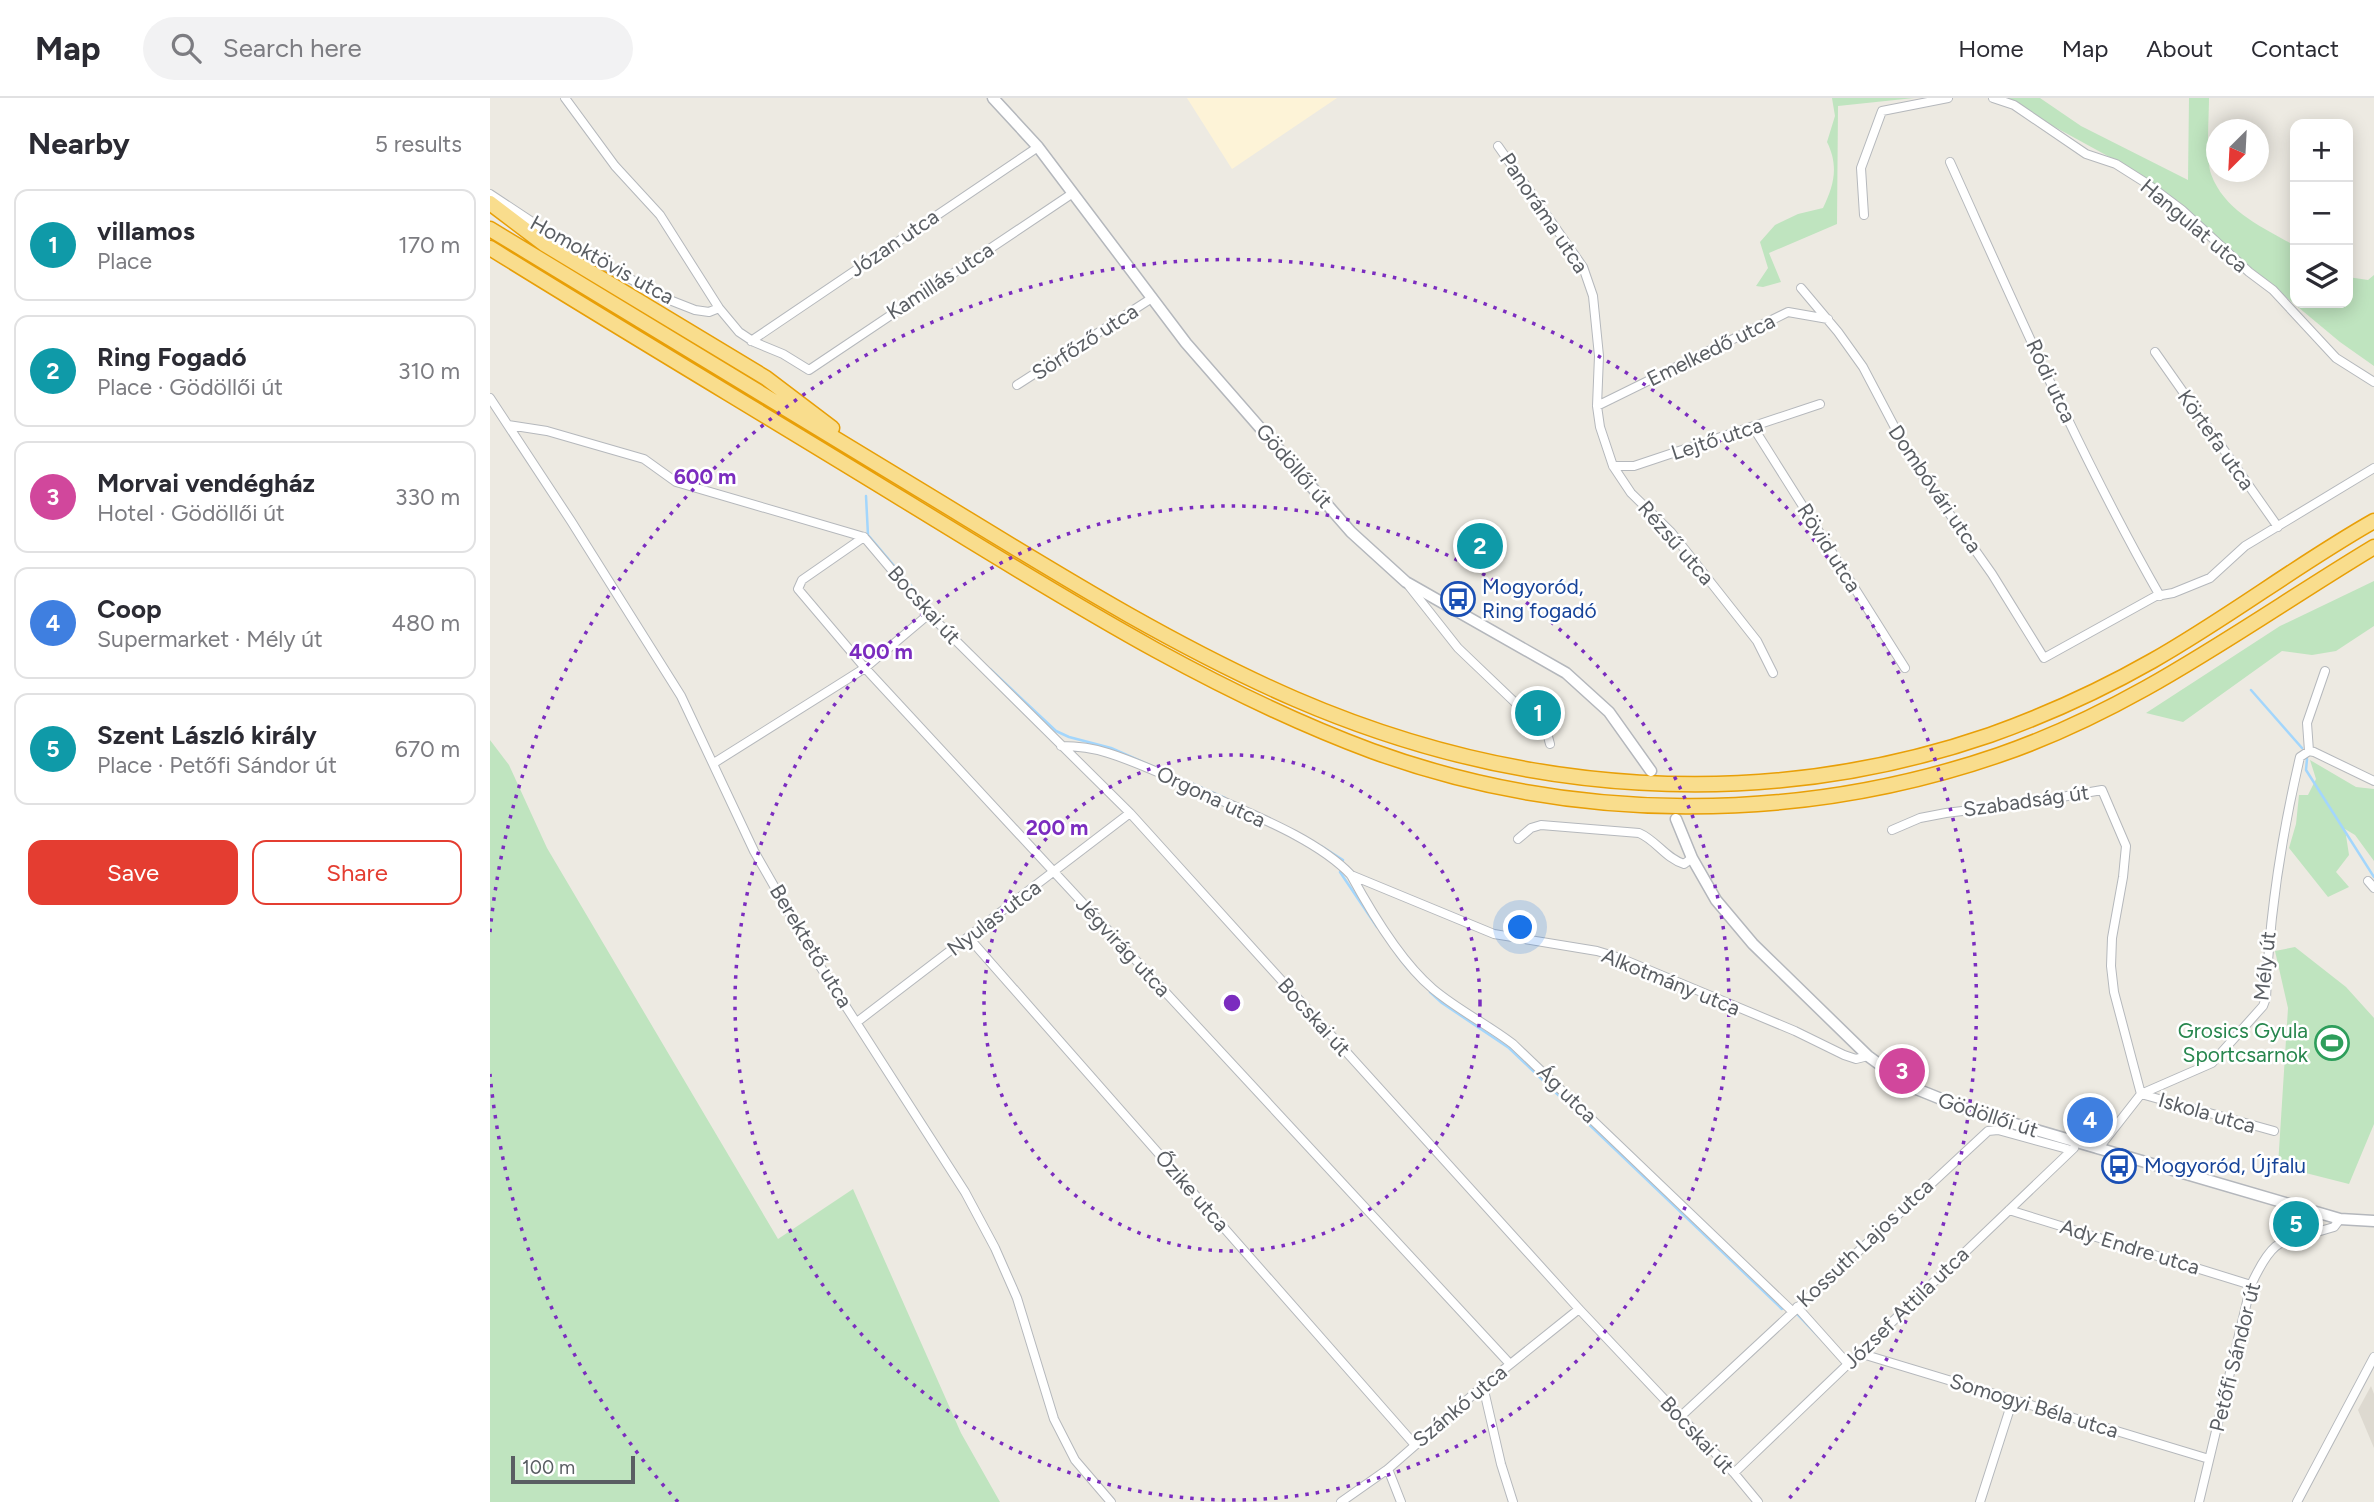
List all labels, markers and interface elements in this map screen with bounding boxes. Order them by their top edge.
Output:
search box [143,17,633,80]
text: Map [35,29,101,68]
icon: search [167,29,205,67]
text: Search here [223,32,362,64]
text: Home [1958,34,2024,63]
text: Map [2062,34,2108,63]
text: About [2146,34,2213,63]
text: Contact [2251,34,2339,63]
north arrow [2206,119,2269,182]
map controls [2290,119,2353,308]
button: + [2290,119,2353,182]
text: Nearby [28,125,130,162]
text: 5 results [375,130,462,158]
street label: Panoráma utca [1495,148,1594,278]
street label: Hangulat utca [2136,173,2253,278]
button: − [2290,182,2353,245]
street label: Józan utca [844,204,943,282]
street label: Homoktövis utca [526,210,678,309]
text: villamos [97,215,195,247]
text: 1 [48,231,58,259]
text: 170 m [398,231,460,259]
street label: Kamillás utca [881,237,998,324]
button: layers [2290,245,2353,308]
text: Place [97,247,152,275]
street label: Sörfőző utca [1027,298,1142,385]
street label: Emelkedő utca [1643,308,1779,391]
street label: Ródi utca [2021,335,2082,427]
text: Ring Fogadó [97,341,247,373]
text: 2 [46,357,60,385]
text: 310 m [398,357,460,385]
text: Place · Gödöllői út [97,373,283,401]
street label: Körtefa utca [2173,385,2260,495]
street label: Lejtő utca [1668,412,1766,465]
street label: Gödöllői út [1251,418,1338,513]
street label: Dombóvári utca [1883,420,1987,557]
text: 600 m [674,464,736,489]
text: Morvai vendégház [97,467,315,499]
text: 3 [47,483,59,511]
text: 330 m [395,483,460,511]
street label: Rézsű utca [1633,495,1720,590]
text: Hotel · Gödöllői út [97,499,285,527]
street label: Rövid utca [1792,499,1867,597]
pin: 2 [1457,520,1503,572]
street label: Bocskai út [883,560,966,649]
place label: Mogyoród, Ring fogadó [1482,574,1597,623]
bus stop icon: Mogyoród, Ring fogadó [1439,580,1477,618]
text: Coop [97,593,162,625]
text: 4 [46,609,60,637]
text: 480 m [392,609,460,637]
text: Supermarket · Mély út [97,625,323,653]
text: 400 m [849,639,913,664]
pin: 1 [1515,687,1561,739]
text: Szent László király [97,719,317,751]
text: 5 [46,735,60,763]
text: 670 m [395,735,460,763]
text: Place · Petőfi Sándor út [97,751,337,779]
street label: Orgona utca [1153,760,1270,833]
street label: Szabadság út [1961,779,2091,822]
text: 200 m [1026,815,1088,840]
button: Save [28,840,238,905]
button: Share [252,840,462,905]
street label: Nyulas utca [942,874,1046,961]
street label: Berektető utca [765,880,858,1012]
street label: Jégvirág utca [1071,892,1176,1002]
your location [1503,910,1537,944]
street label: Mély út [2248,930,2281,1002]
street label: Alkotmány utca [1598,942,1744,1021]
street label: Bocskai út [1273,972,1356,1061]
centre of rings [1220,991,1244,1015]
place label: Grosics Gyula Sportcsarnok [2178,1018,2309,1067]
sports icon: Grosics Gyula Sportcsarnok [2313,1024,2351,1062]
pin: 3 [1879,1045,1925,1097]
street label: Ág utca [1532,1059,1602,1128]
street label: Gödöllői út [1935,1087,2041,1142]
street label: Iskola utca [2156,1087,2259,1138]
pin: 4 [2067,1094,2113,1146]
street label: Őzike utca [1150,1145,1235,1237]
bus stop icon: Mogyoród, Újfalu [2100,1147,2138,1185]
place label: Mogyoród, Újfalu [2144,1153,2306,1178]
street label: Kossuth Lajos utca [1791,1173,1938,1312]
pin: 5 [2273,1198,2319,1250]
street label: Ady Endre utca [2057,1213,2203,1280]
street label: József Attila utca [1838,1241,1974,1374]
street label: Petőfi Sándor út [2204,1280,2265,1434]
street label: Szánkó utca [1408,1359,1512,1452]
street label: Somogyi Béla utca [1947,1368,2122,1443]
street label: Bocskai út [1655,1391,1739,1479]
scale bar [511,1453,635,1485]
text: 100 m [522,1456,575,1479]

